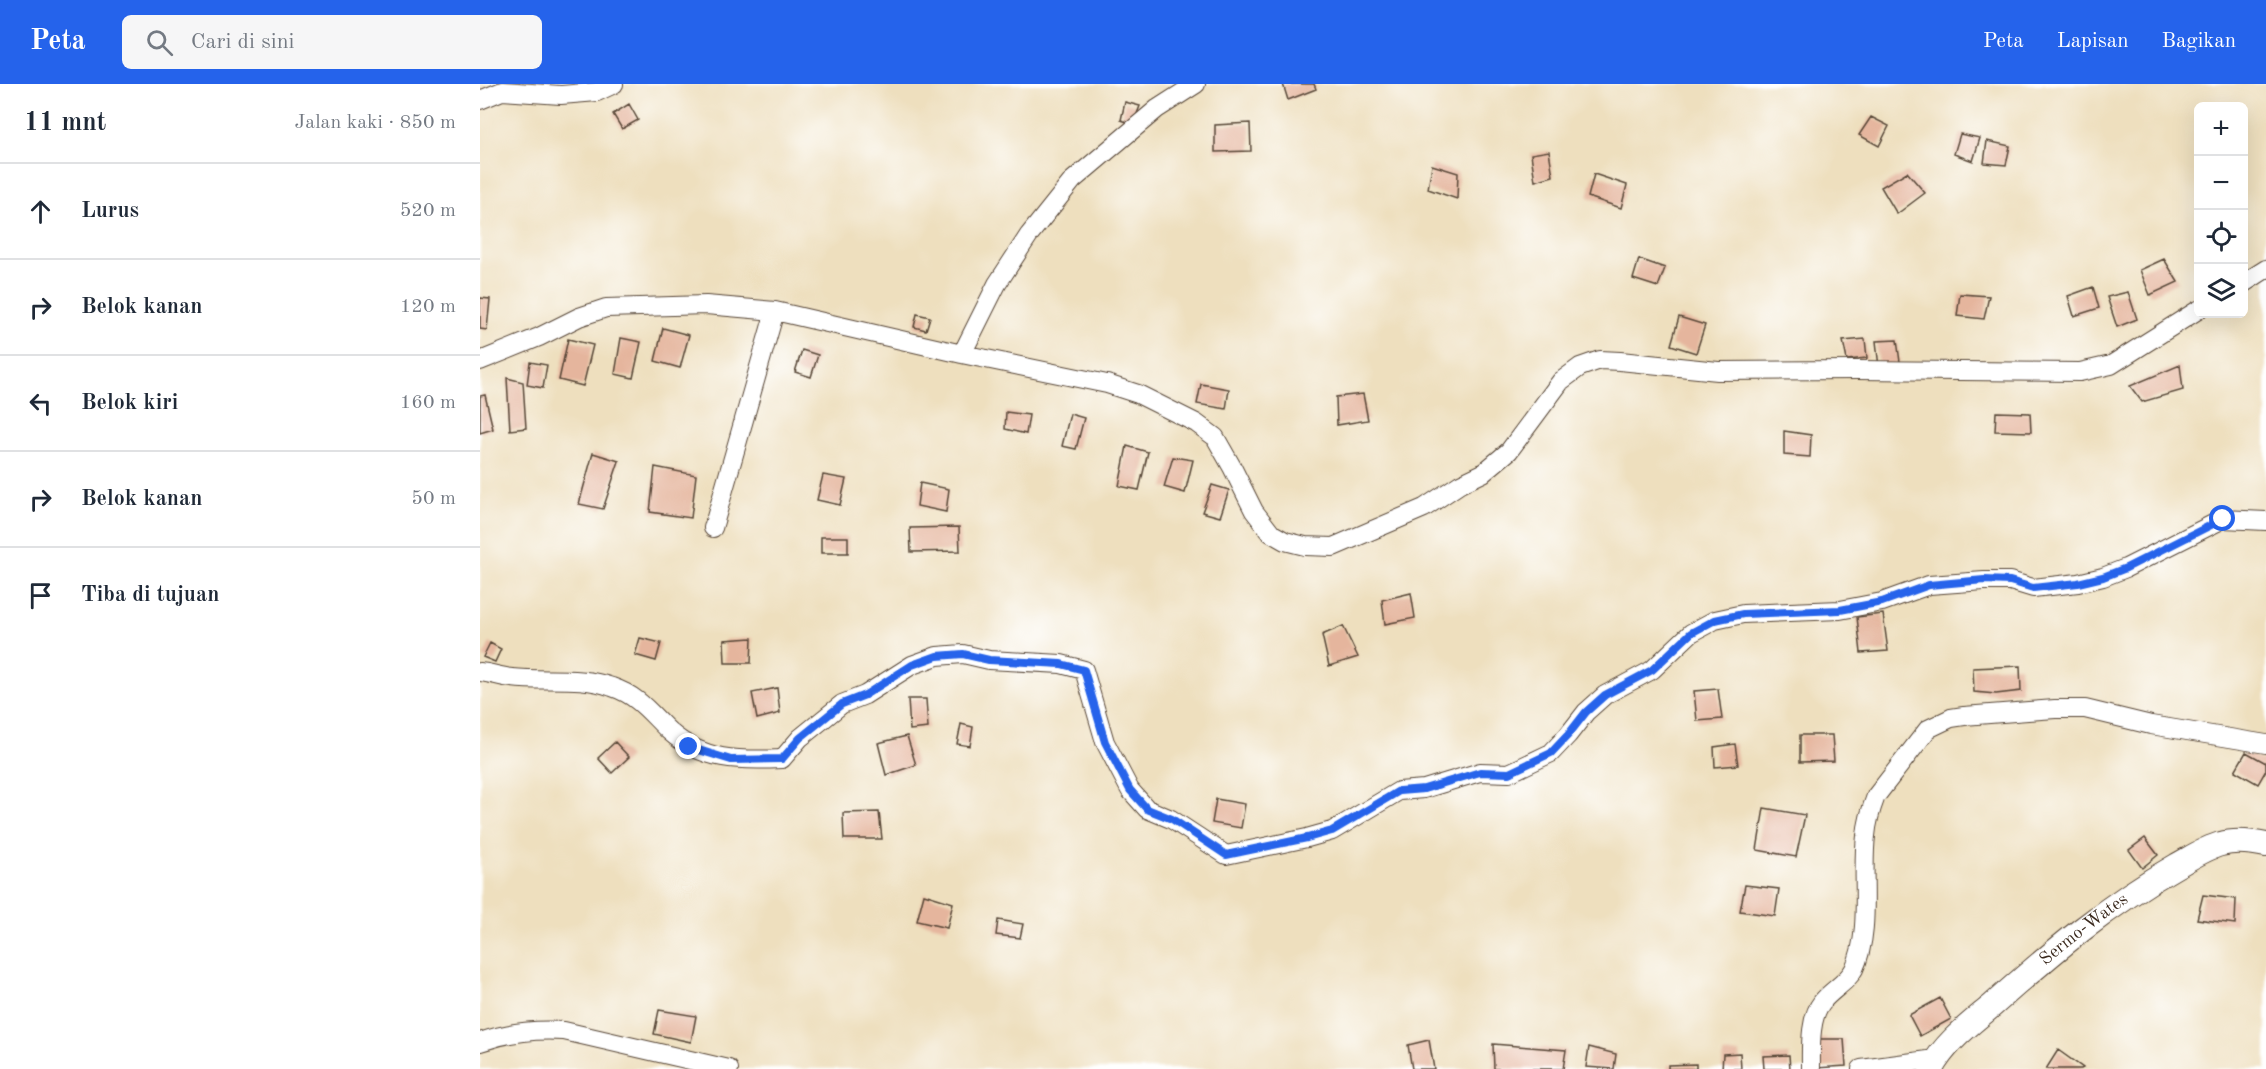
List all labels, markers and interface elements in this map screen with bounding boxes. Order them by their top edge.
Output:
search box [122,15,542,69]
icon: search [143,26,176,59]
text: Peta [30,28,86,56]
text: Cari di sini [191,31,294,53]
text: Peta [1983,31,2024,52]
text: Lapisan [2057,31,2128,52]
text: Bagikan [2161,31,2236,52]
map controls [2194,102,2248,318]
button: + [2194,102,2248,156]
text: 11 mnt [24,110,106,136]
text: Jalan kaki · 850 m [294,113,456,133]
button: − [2194,156,2248,210]
icon: ahead [24,195,57,228]
text: Lurus [81,200,139,222]
text: 520 m [400,201,456,221]
button: locate [2194,210,2248,264]
button: layers [2194,264,2248,318]
icon: right [24,291,57,324]
text: Belok kanan [81,296,203,318]
text: 120 m [400,297,456,317]
icon: left [24,387,57,420]
text: Belok kiri [81,392,178,414]
text: 160 m [400,393,456,413]
icon: right [24,483,57,516]
text: Belok kanan [81,488,203,510]
text: 50 m [411,489,456,509]
route start [2209,505,2235,531]
icon: arrive [24,579,57,612]
text: Tiba di tujuan [81,584,219,606]
route end [675,733,701,759]
street label: Sermo-Wates [2036,890,2131,969]

